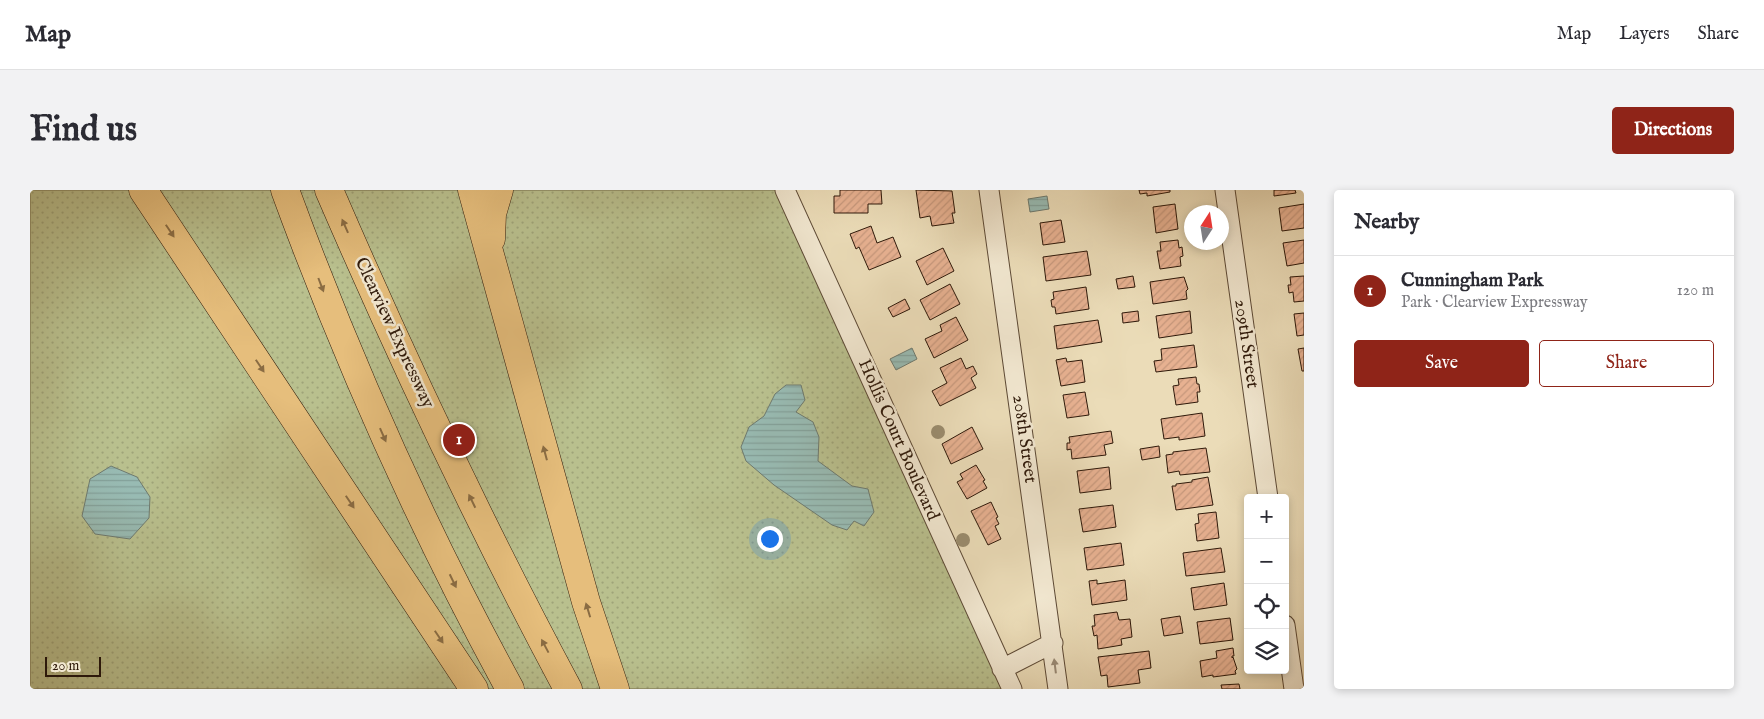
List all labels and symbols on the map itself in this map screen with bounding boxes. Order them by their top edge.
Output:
north arrow [1184,205,1229,250]
one-way arrow [341,219,349,233]
one-way arrow [165,224,175,237]
street label: Clearview Expressway [349,254,439,412]
one-way arrow [317,278,325,293]
street label: 209th Street [1228,298,1264,390]
street label: Hollis Court Boulevard [852,356,944,525]
one-way arrow [255,359,265,373]
street label: 208th Street [1006,393,1042,485]
pin: 1 [443,421,475,459]
one-way arrow [380,428,388,442]
one-way arrow [540,446,548,461]
one-way arrow [468,494,476,508]
one-way arrow [345,495,354,508]
your location [757,526,783,552]
one-way arrow [449,574,458,589]
one-way arrow [584,602,592,617]
one-way arrow [435,630,444,644]
one-way arrow [541,639,549,653]
scale bar [45,654,101,677]
one-way arrow [1051,658,1059,674]

